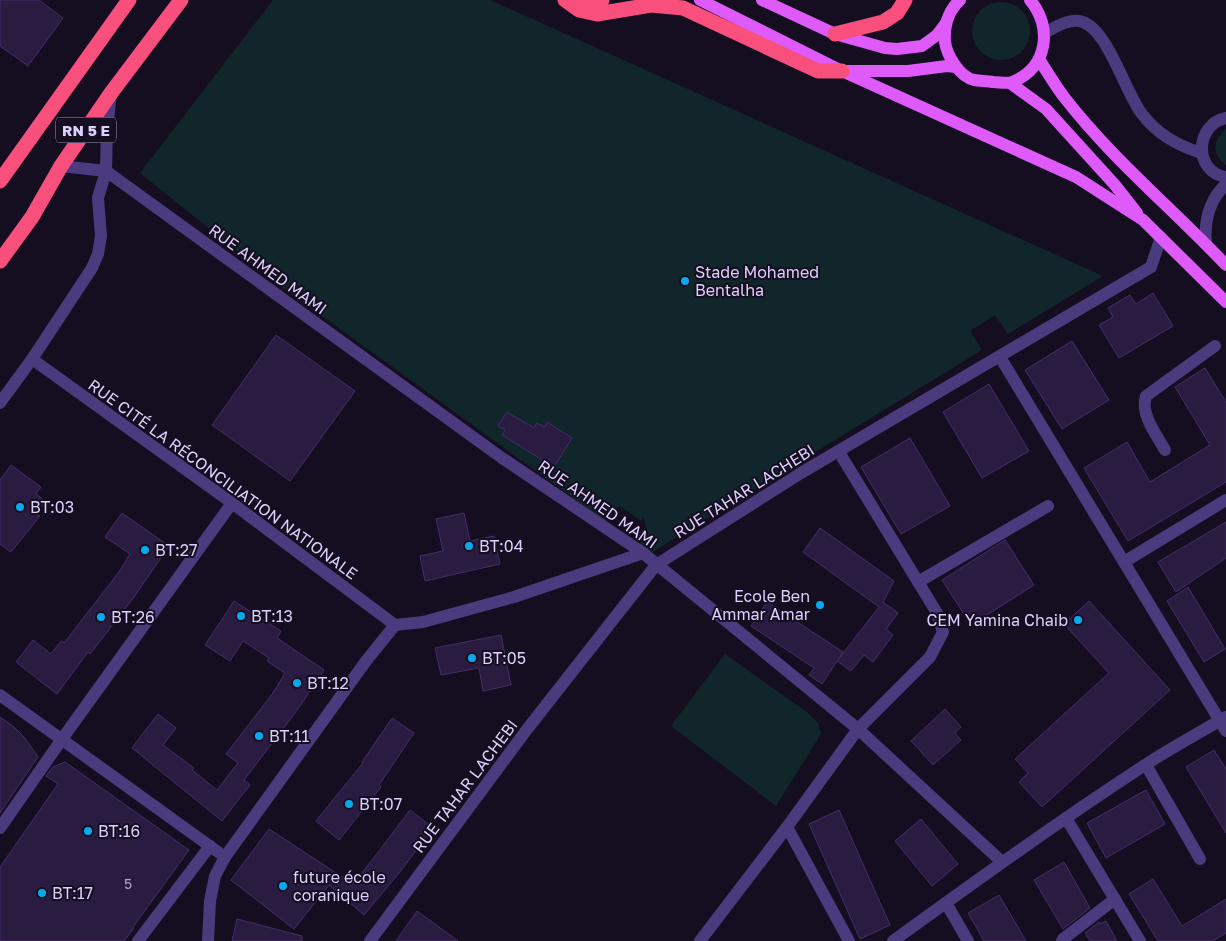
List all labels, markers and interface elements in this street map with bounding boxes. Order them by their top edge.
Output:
road number: RN 5 E [56,118,116,142]
street label: RUE AHMED MAMI [205,219,331,319]
place label: Stade Mohamed Bentalha [695,262,819,300]
marker: Stade Mohamed Bentalha [679,275,691,287]
street label: RUE CITÉ LA RÉCONCILIATION NATIONALE [84,374,362,584]
street label: RUE TAHAR LACHEBI [670,440,818,542]
street label: RUE AHMED MAMI [535,455,661,553]
place label: BT:03 [30,497,74,517]
marker: BT:03 [14,501,26,513]
place label: BT:04 [479,536,523,556]
place label: BT:27 [155,540,198,560]
marker: BT:04 [463,540,475,552]
marker: BT:27 [139,544,151,556]
place label: Ecole Ben Ammar Amar [712,586,810,624]
marker: Ecole Ben Ammar Amar [814,599,826,611]
place label: BT:13 [251,606,293,626]
place label: BT:26 [111,607,155,627]
marker: BT:13 [235,610,247,622]
place label: CEM Yamina Chaib [926,610,1068,630]
marker: BT:26 [95,611,107,623]
marker: CEM Yamina Chaib [1072,614,1084,626]
place label: BT:05 [482,648,526,668]
marker: BT:05 [466,652,478,664]
place label: BT:12 [307,673,349,693]
marker: BT:12 [291,677,303,689]
street label: RUE TAHAR LACHEBI [408,715,522,857]
place label: BT:11 [269,726,310,746]
marker: BT:11 [253,730,265,742]
place label: BT:07 [359,794,402,814]
marker: BT:07 [343,798,355,810]
place label: BT:16 [98,821,140,841]
marker: BT:16 [82,825,94,837]
place label: future école coranique [293,867,386,905]
house number: 5 [124,875,132,892]
marker: future école coranique [277,880,289,892]
place label: BT:17 [52,883,93,903]
marker: BT:17 [36,887,48,899]

